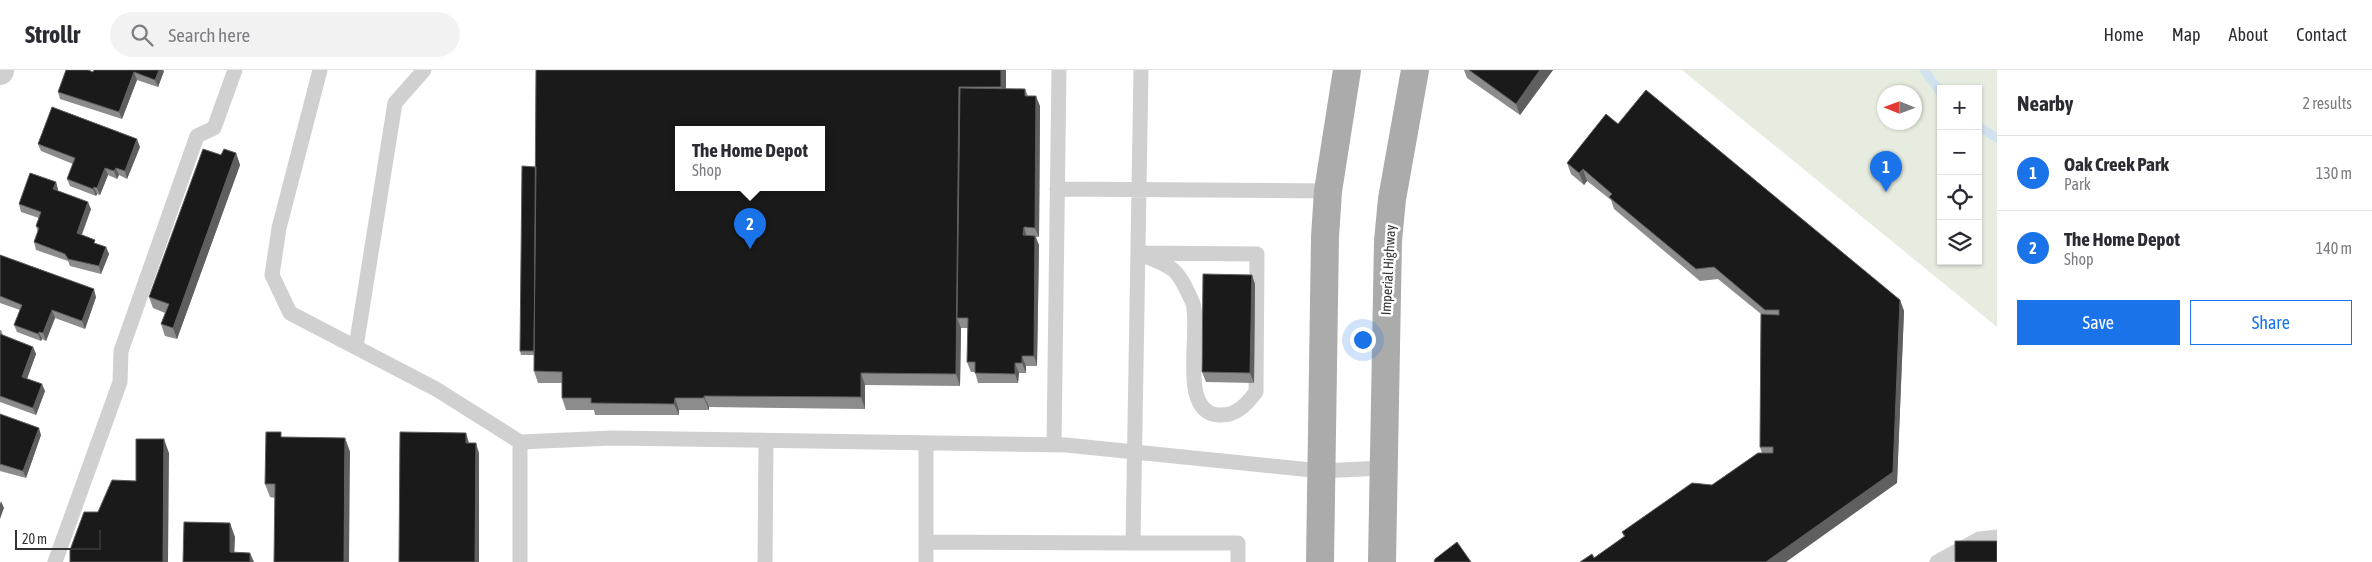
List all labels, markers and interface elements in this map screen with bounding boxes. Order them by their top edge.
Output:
search box [110,12,460,57]
text: Strollr [25,21,80,48]
icon: search [128,21,156,49]
text: Search here [168,24,250,46]
text: Home [2104,24,2144,45]
text: Map [2172,24,2201,45]
text: About [2229,24,2268,45]
text: Contact [2296,24,2347,45]
north arrow [1877,85,1922,130]
map controls [1937,85,1982,265]
button: + [1937,85,1982,130]
text: Nearby [2017,91,2073,115]
text: 2 results [2302,94,2352,112]
popup [675,126,825,191]
button: − [1937,130,1982,175]
text: The Home Depot [692,139,808,161]
pin: 1 [1870,151,1902,192]
text: Oak Creek Park [2064,153,2169,175]
text: Shop [692,161,722,179]
text: 1 [2029,164,2037,182]
text: 130 m [2316,164,2352,182]
button: locate [1937,175,1982,220]
text: Park [2064,175,2091,193]
pin: 2 [734,208,766,249]
button: layers [1937,220,1982,265]
street label: Imperial Highway [1378,224,1398,316]
text: The Home Depot [2064,228,2180,250]
text: 2 [2029,239,2037,257]
text: 140 m [2316,239,2352,257]
text: Shop [2064,250,2094,268]
button: Save [2017,300,2180,345]
button: Share [2190,300,2352,345]
your location [1350,327,1376,353]
scale bar [15,527,101,550]
text: 20 m [22,531,47,547]

